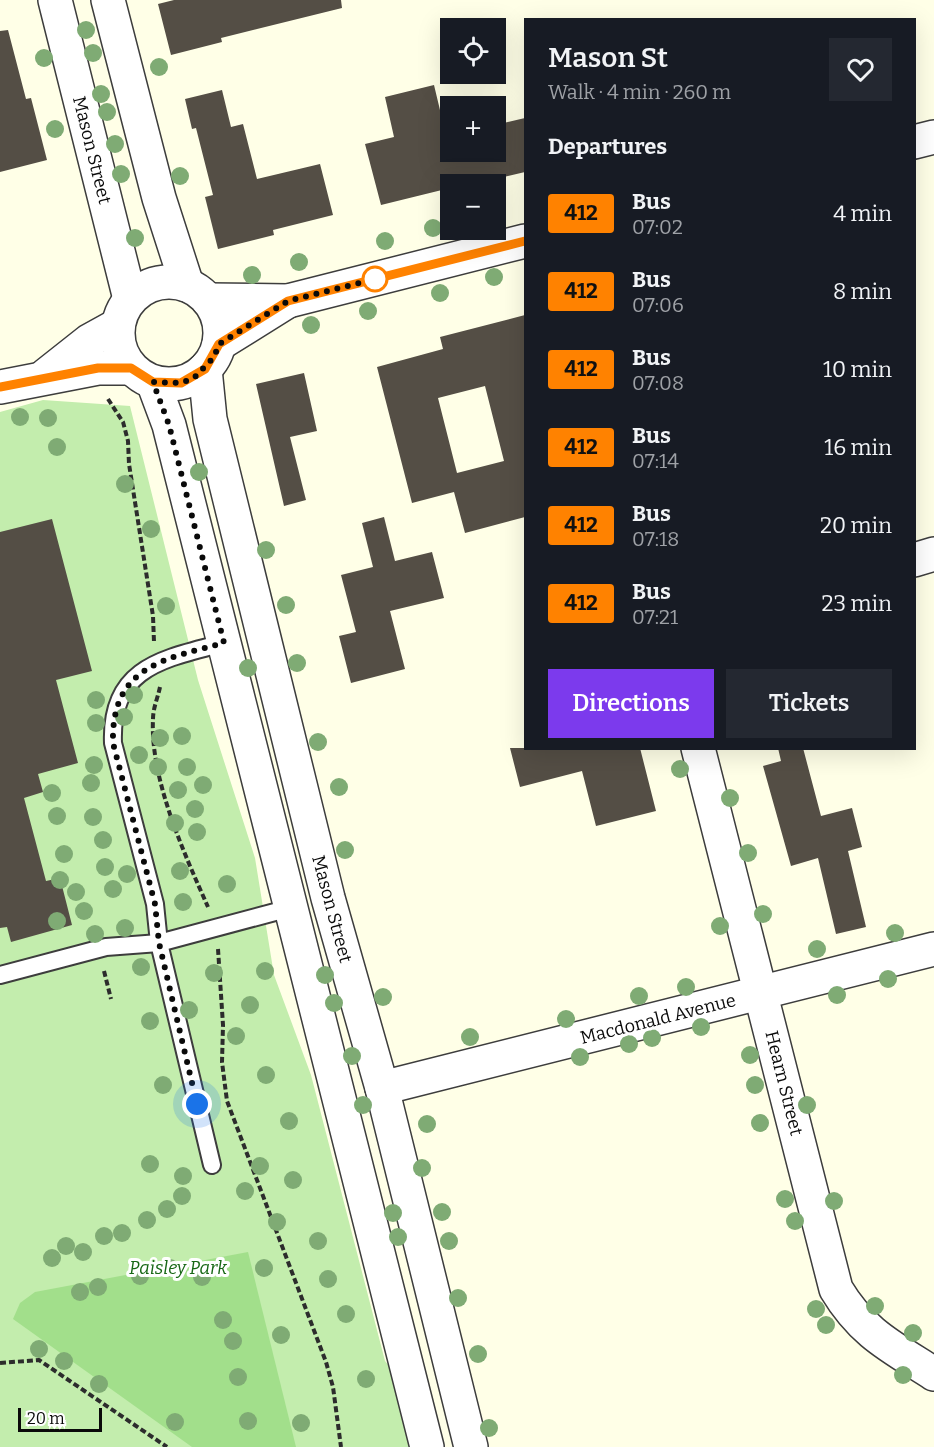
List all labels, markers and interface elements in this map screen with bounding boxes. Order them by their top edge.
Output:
map controls [440,18,506,240]
button: locate [440,18,506,84]
button: heart [829,38,892,101]
text: Mason St [548,41,668,74]
text: Walk · 4 min · 260 m [548,80,731,104]
street label: Mason Street [68,94,116,207]
button: + [440,96,506,162]
text: Departures [548,133,667,160]
button: − [440,174,506,240]
text: Bus [632,188,671,215]
text: 412 [564,200,598,226]
text: 4 min [833,200,892,227]
text: 07:02 [632,215,683,239]
unlabelled marker [362,266,388,292]
text: Bus [632,266,671,293]
text: 412 [564,278,598,304]
text: 8 min [833,278,892,305]
text: 07:06 [632,293,684,317]
text: Bus [632,344,671,371]
text: 412 [564,356,598,382]
text: 10 min [823,356,892,383]
text: 07:08 [632,371,684,395]
text: Bus [632,422,671,449]
text: 412 [564,434,598,460]
text: 16 min [824,434,892,461]
text: 07:14 [632,449,679,473]
text: Bus [632,500,671,527]
text: 412 [564,512,598,538]
text: 20 min [820,512,892,539]
text: 07:18 [632,527,679,551]
text: Bus [632,578,671,605]
text: 412 [564,590,598,616]
text: 23 min [822,590,892,617]
text: 07:21 [632,605,678,629]
button: Directions [548,669,714,738]
button: Tickets [726,669,892,738]
street label: Mason Street [307,853,357,966]
street label: Macdonald Avenue [578,989,738,1049]
street label: Hearn Street [760,1028,808,1138]
your location [182,1089,212,1119]
park label: Paisley Park [129,1257,227,1279]
scale bar [18,1405,102,1432]
text: 20 m [27,1409,64,1428]

